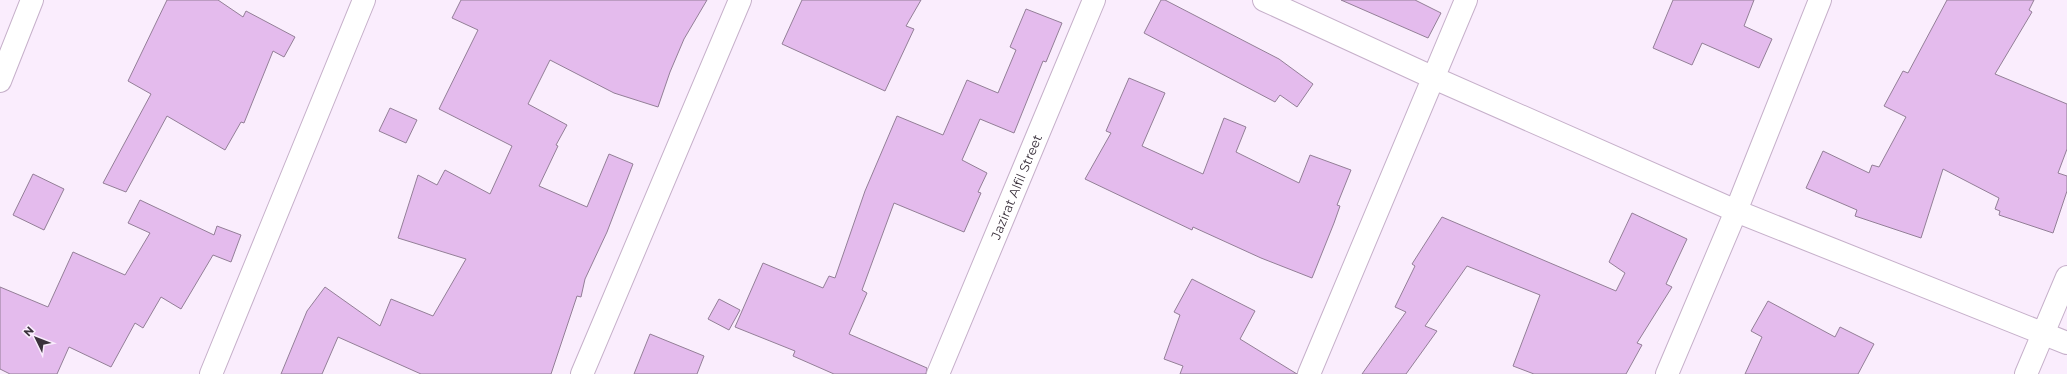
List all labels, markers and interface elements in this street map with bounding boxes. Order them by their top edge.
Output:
street label: Jazirat Alfil Street [987,132,1045,242]
north arrow [16,318,56,358]
text: N [21,323,37,339]

